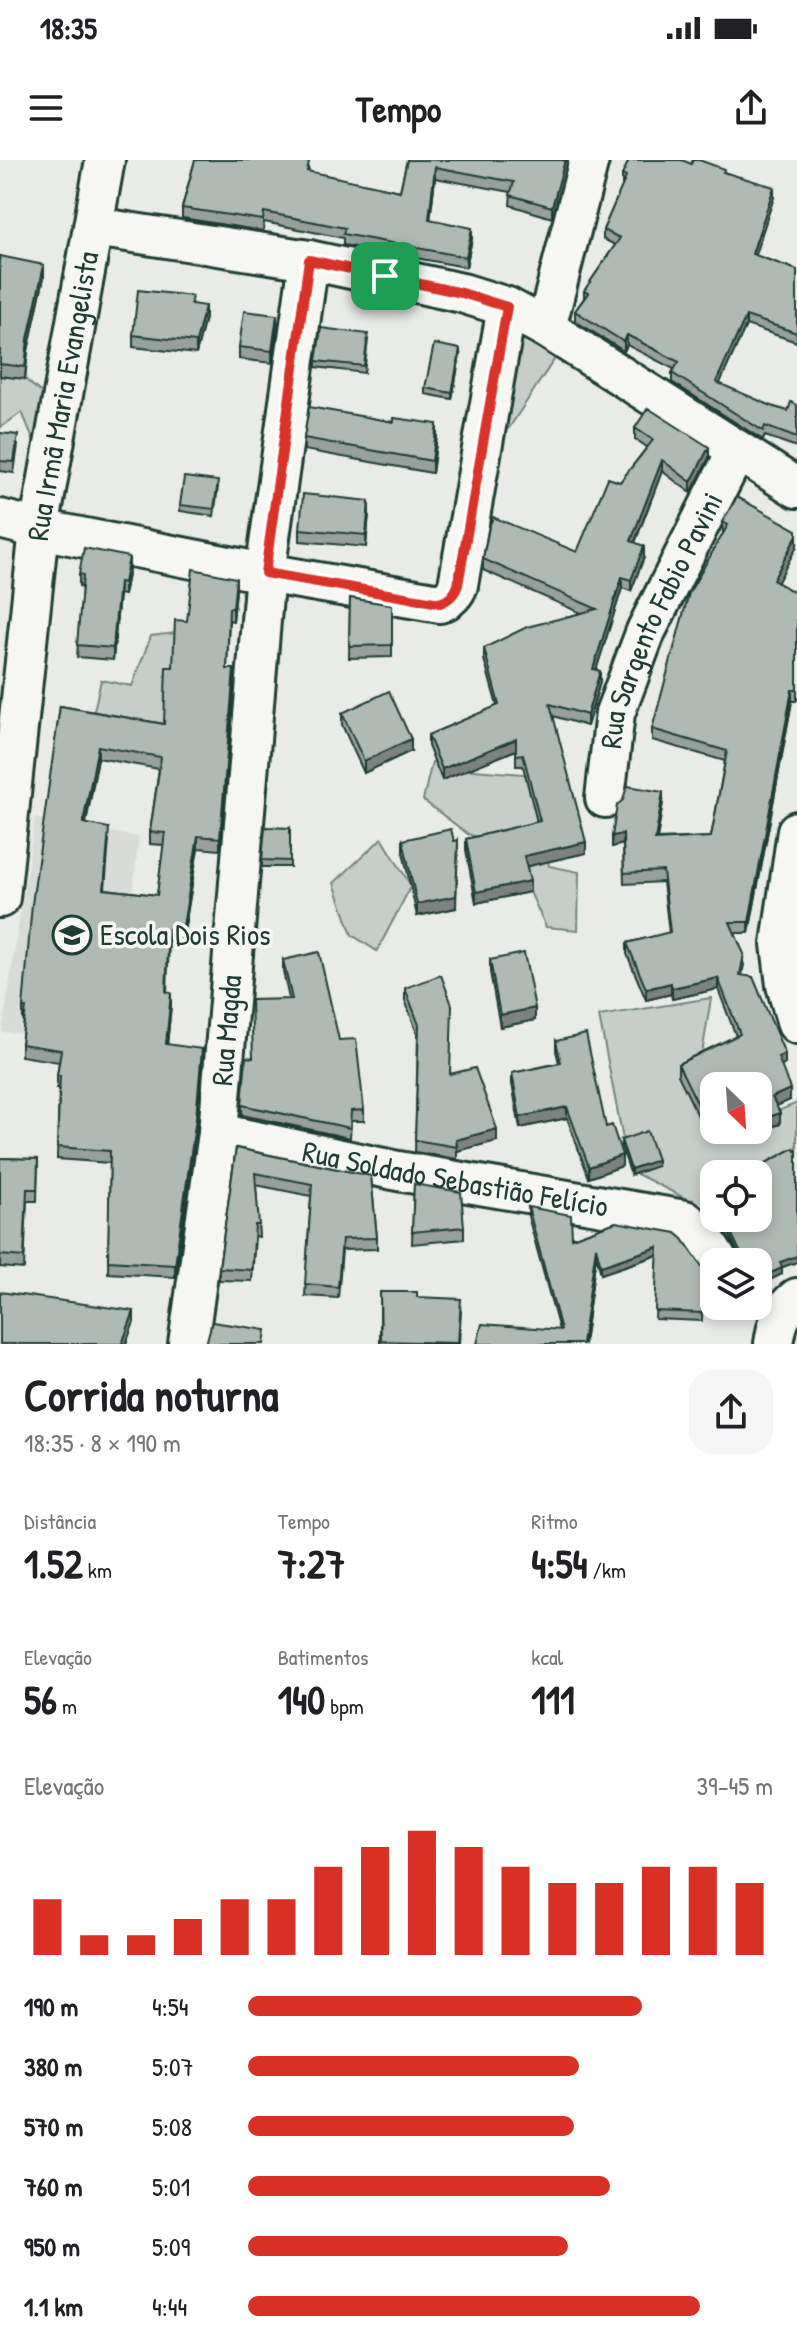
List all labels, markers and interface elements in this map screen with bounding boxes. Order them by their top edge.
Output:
text: 18:35 [40,8,97,48]
text: Tempo [356,84,441,133]
icon: menu [24,86,68,130]
icon: share [729,86,773,130]
pin [351,242,419,310]
street label: Rua Irmã Maria Evangelista [17,248,107,542]
icon: arrive [363,254,407,298]
street label: Rua Sargento Fabio Pavini [590,485,732,751]
school or university icon: Escola Dois Rios [51,914,93,956]
place label: Escola Dois Rios [100,914,271,954]
street label: Rua Magda [201,973,250,1087]
north arrow [700,1072,772,1144]
map controls [700,1072,772,1320]
street label: Rua Soldado Sebastião Felício [299,1130,612,1226]
button: locate [700,1160,772,1232]
button: layers [700,1248,772,1320]
text: Corrida noturna [24,1365,279,1425]
button: share [689,1370,773,1454]
text: 18:35 · 8 × 190 m [24,1425,181,1460]
text: Distância [24,1506,96,1536]
text: Tempo [278,1506,330,1536]
text: Ritmo [531,1506,578,1536]
text: 1.52 [24,1536,83,1590]
text: 7:27 [278,1536,345,1590]
text: 4:54 [531,1536,588,1590]
text: km [83,1555,112,1585]
text: /km [588,1555,626,1585]
text: Elevação [24,1642,92,1672]
text: Batimentos [278,1642,369,1672]
text: kcal [531,1642,563,1672]
text: 56 [24,1672,57,1726]
text: 140 [278,1672,325,1726]
text: 111 [531,1672,575,1726]
text: m [57,1691,77,1721]
text: bpm [325,1691,364,1721]
text: Elevação [24,1768,104,1803]
text: 39–45 m [696,1768,773,1803]
text: 190 m [24,1989,78,2024]
text: 4:54 [152,1989,189,2024]
text: 380 m [24,2049,82,2084]
text: 5:07 [152,2049,194,2084]
text: 570 m [24,2109,83,2144]
text: 5:08 [152,2109,192,2144]
text: 760 m [24,2169,83,2204]
text: 5:01 [152,2169,190,2204]
text: 950 m [24,2229,80,2264]
text: 5:09 [152,2229,190,2264]
text: 1.1 km [24,2289,83,2324]
text: 4:44 [152,2289,187,2324]

